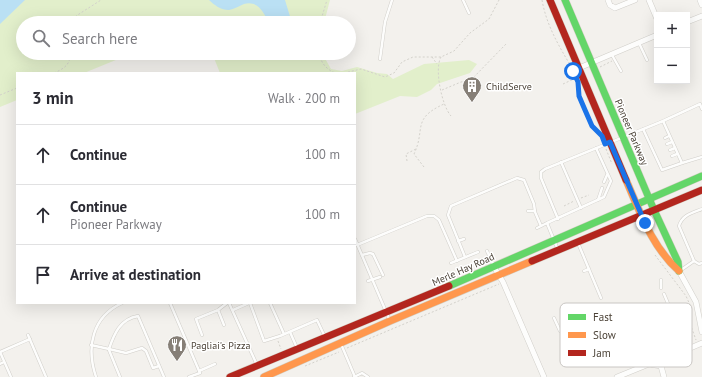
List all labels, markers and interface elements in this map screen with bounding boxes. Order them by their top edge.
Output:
map controls [654,12,690,84]
button: + [654,12,690,48]
search box [16,16,356,60]
icon: search [30,27,52,49]
text: Search here [62,29,138,48]
button: − [654,48,690,84]
route start [564,62,582,80]
building icon: ChildServe [461,75,483,103]
place label: ChildServe [486,80,532,93]
text: 3 min [32,87,73,109]
text: Walk · 200 m [268,90,340,107]
street label: Pioneer Parkway [612,97,651,168]
icon: ahead [32,144,54,166]
text: Continue [70,145,127,164]
text: 100 m [305,146,340,163]
text: Continue [70,197,127,216]
icon: ahead [32,204,54,226]
text: 100 m [305,206,340,223]
route end [636,214,654,232]
text: Pioneer Parkway [70,216,162,233]
street label: Merle Hay Road [430,250,496,289]
icon: arrive [32,264,54,286]
text: Arrive at destination [70,265,201,284]
legend [560,303,692,367]
text: Fast [593,310,613,324]
text: Slow [593,328,616,342]
restaurant icon: Pagliai's Pizza [166,334,188,362]
place label: Pagliai's Pizza [191,339,250,352]
text: Jam [592,346,611,360]

